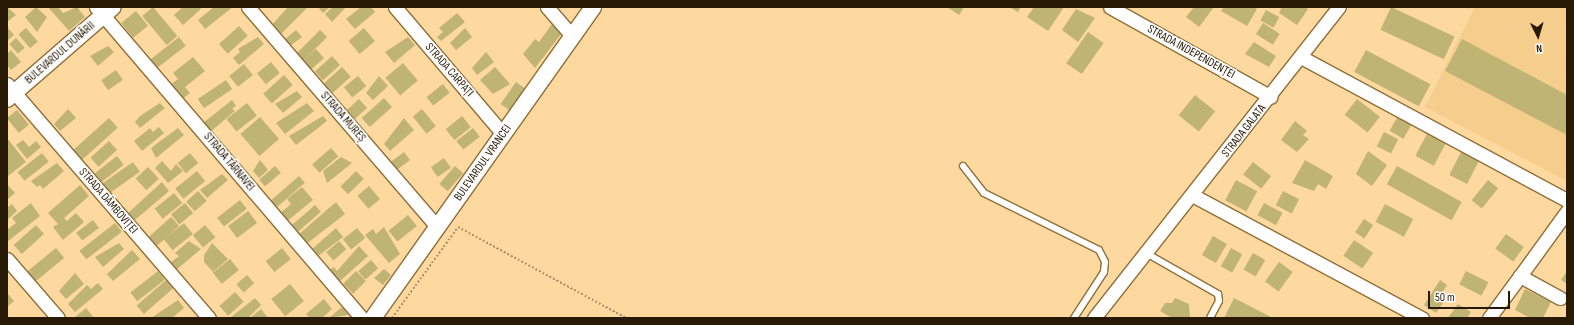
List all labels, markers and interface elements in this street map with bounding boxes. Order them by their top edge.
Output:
north arrow [1518,16,1558,56]
street label: BULEVARDUL DUNĂRII [22,19,98,87]
street label: STRADA INDEPENDENȚEI [1145,22,1237,82]
street label: STRADA CARPAȚI [422,40,476,100]
text: N [1536,42,1543,55]
street label: STRADA MUREȘ [317,89,369,145]
street label: STRADA GALATA [1219,102,1269,160]
street label: BULEVARDUL VRANCEI [451,122,515,204]
street label: STRADA TÂRNAVEI [200,130,258,194]
street label: STRADA DÂMBOVIȚEI [75,165,141,237]
scale bar [1430,283,1512,309]
text: 50 m [1435,290,1455,305]

